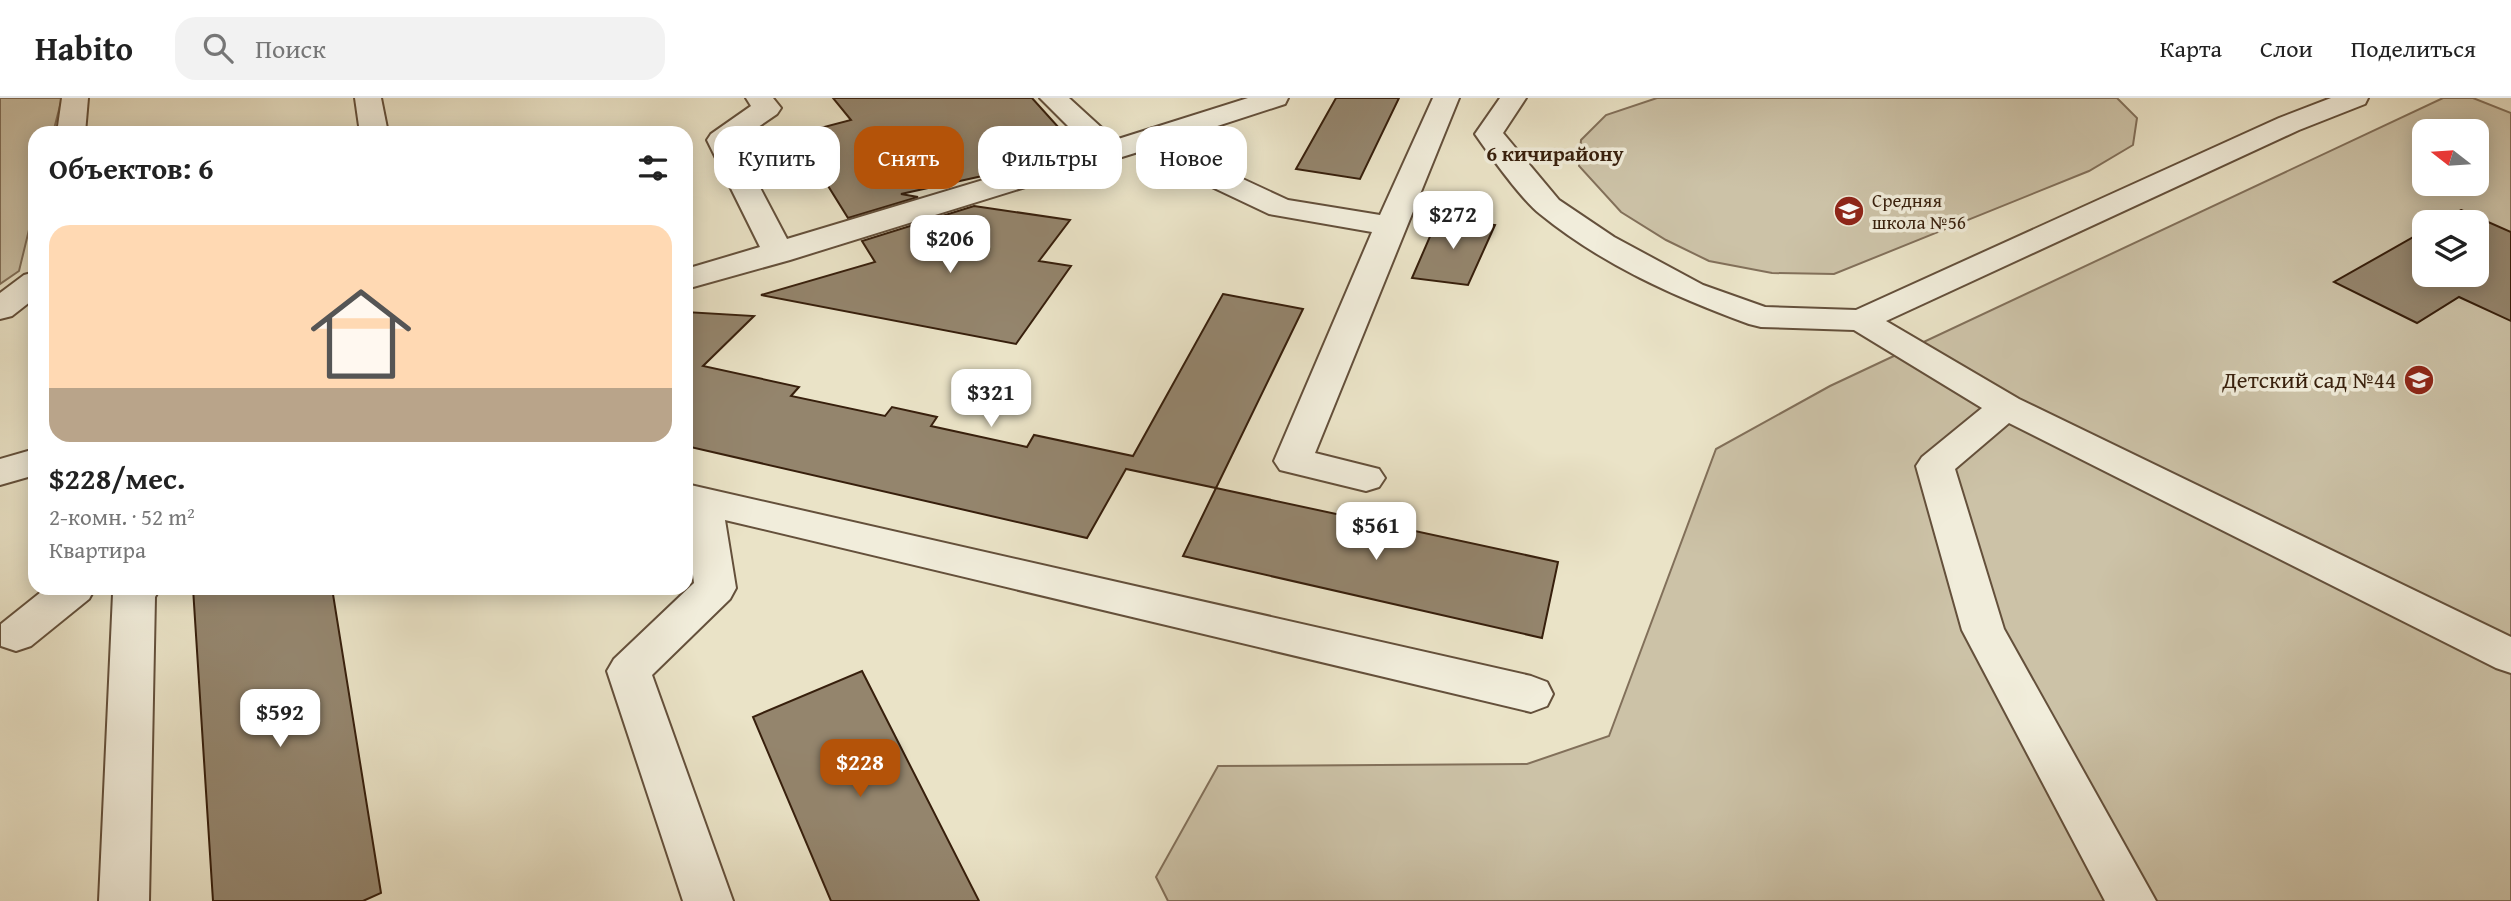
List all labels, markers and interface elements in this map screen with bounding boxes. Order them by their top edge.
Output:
search box [175,17,665,80]
text: Habito [35,24,133,72]
icon: search [199,29,237,67]
text: Поиск [255,29,326,68]
text: Карта [2160,31,2222,66]
text: Слои [2260,31,2313,66]
text: Поделиться [2351,31,2476,66]
north arrow [2412,119,2488,196]
map controls [2412,119,2489,287]
chip: Купить [714,126,840,189]
chip: Снять [854,126,964,189]
chip: Фильтры [978,126,1122,189]
chip: Новое [1136,126,1247,189]
district label: 6 кичирайону [1486,138,1624,169]
text: Объектов: 6 [49,146,213,190]
icon: filters [634,149,672,187]
place label: Средняя школа №56 [1872,186,1966,236]
pin: $272 [1412,192,1494,251]
school or university icon: Средняя школа №56 [1832,194,1866,228]
text: $272 [1429,197,1477,230]
button: layers [2412,210,2489,287]
pin: $206 [909,216,991,275]
text: $206 [926,221,974,254]
icon: home [298,271,424,397]
place label: Детский сад №44 [2221,363,2396,396]
school or university icon: Детский сад №44 [2402,363,2436,397]
pin: $321 [950,370,1032,429]
text: $321 [967,375,1015,408]
text: $228/мес. [49,456,185,500]
text: 2-комн. · 52 m² [49,500,195,533]
pin: $561 [1335,503,1417,562]
text: $561 [1352,508,1400,541]
text: Квартира [49,533,146,566]
pin: $592 [239,690,321,749]
text: $592 [256,695,304,728]
pin: $228 [819,740,901,799]
text: $228 [836,745,884,778]

